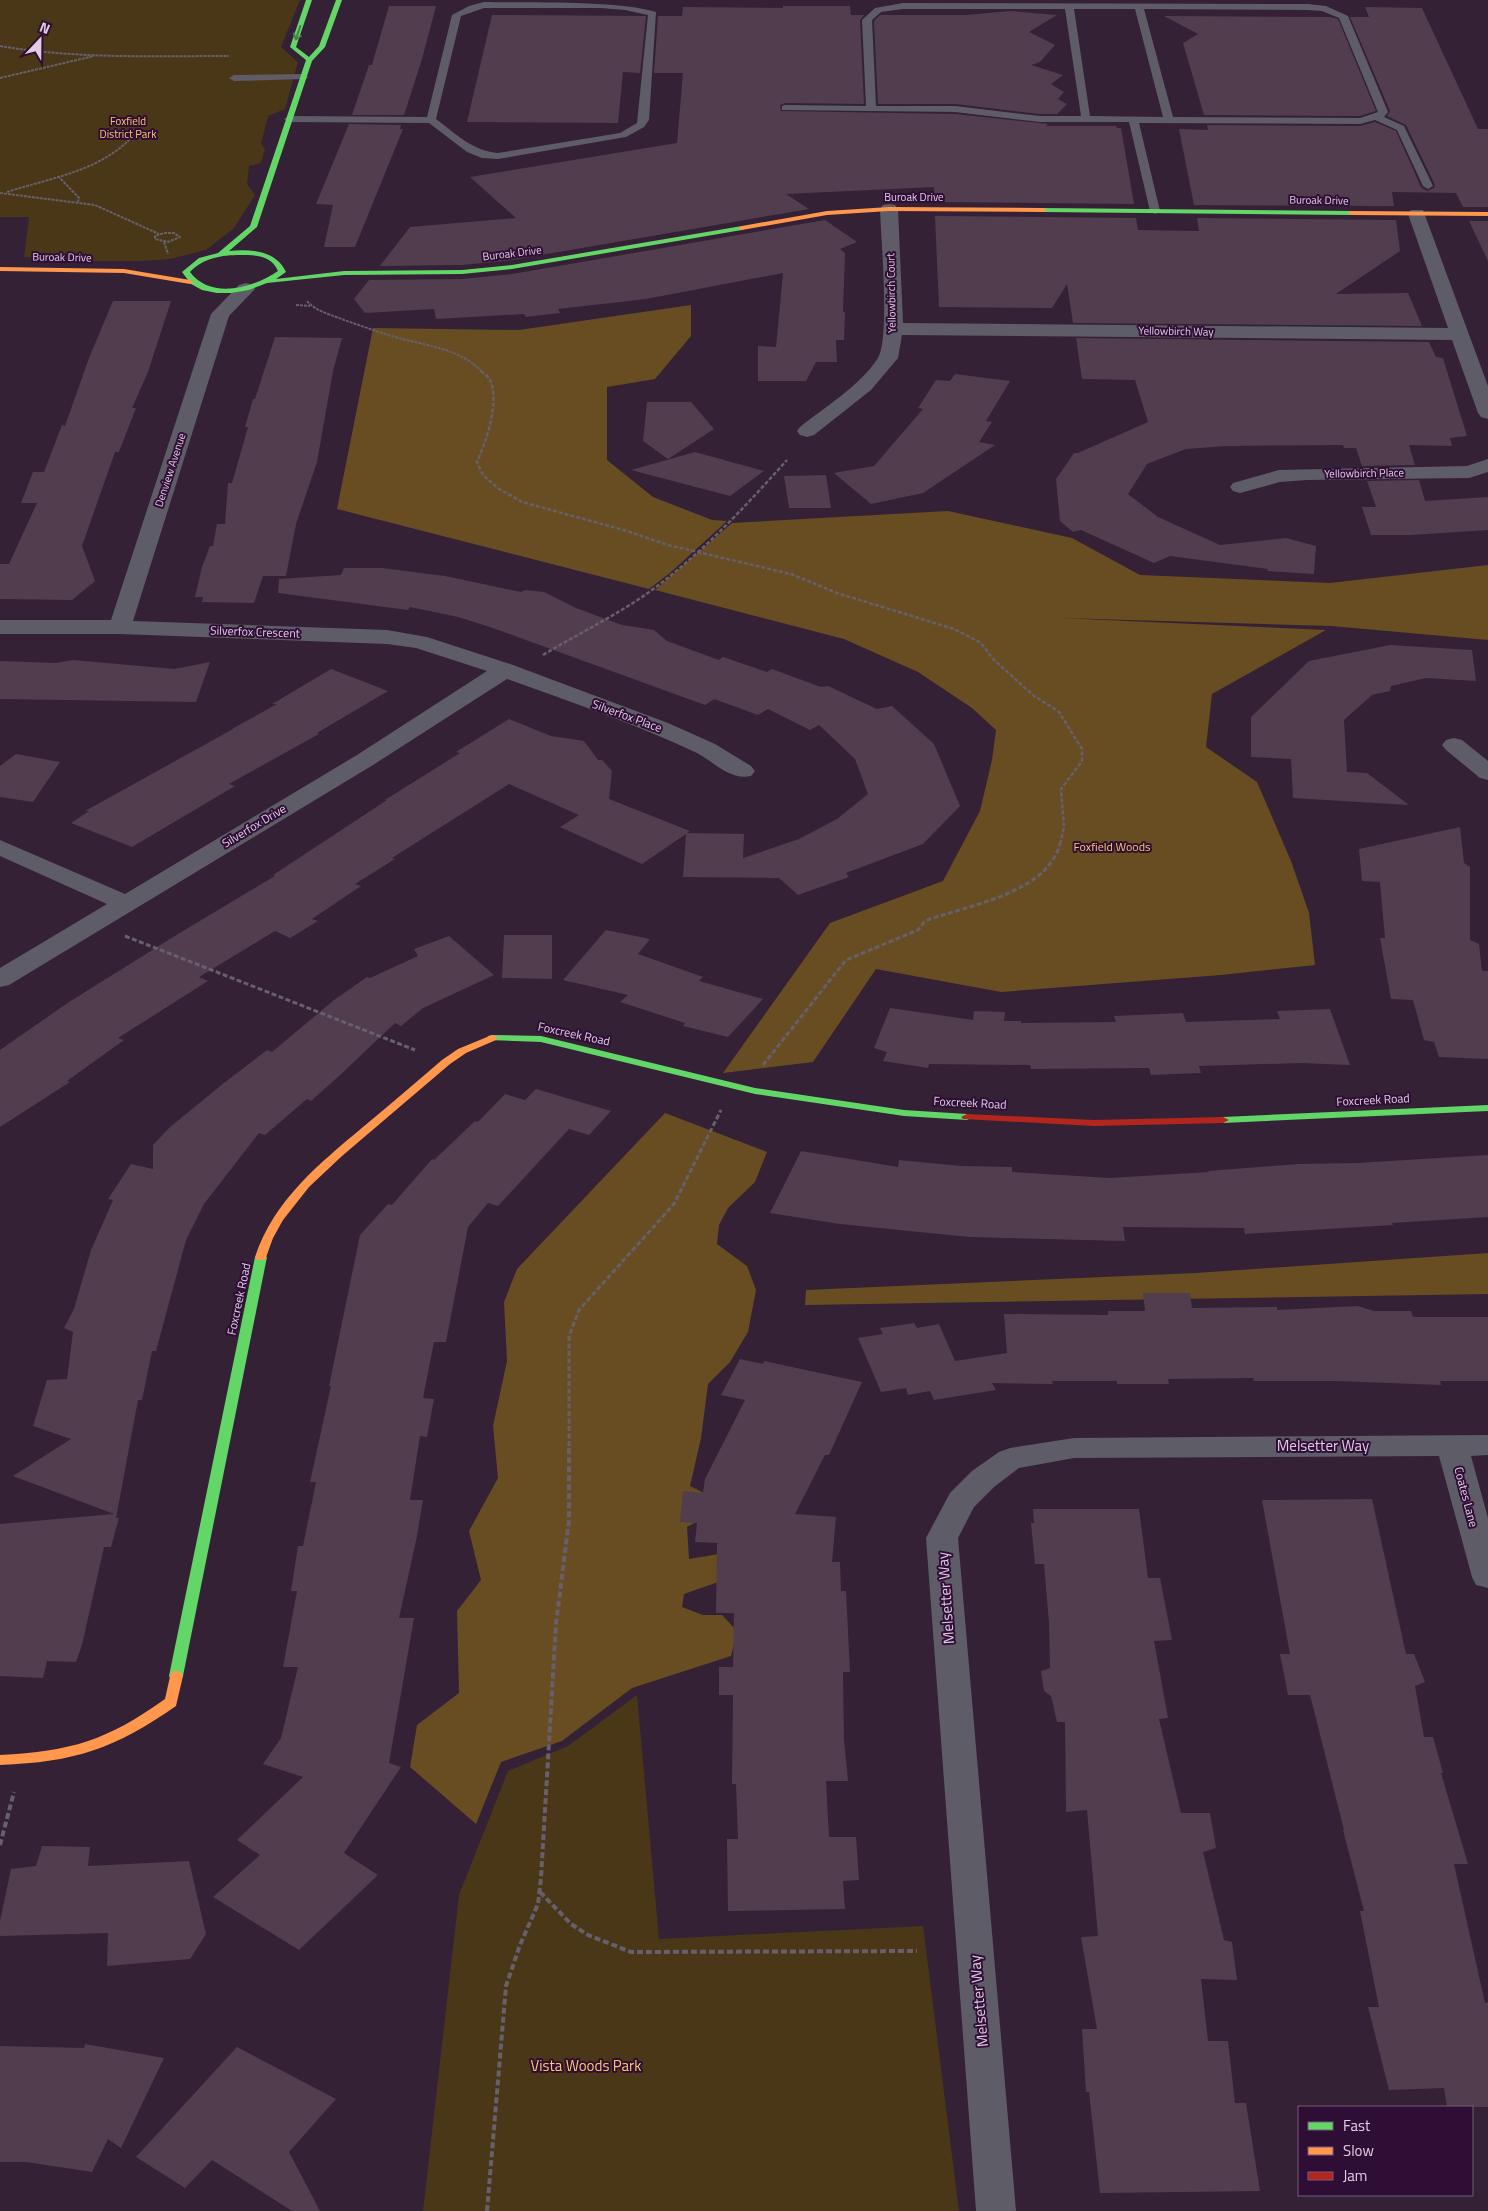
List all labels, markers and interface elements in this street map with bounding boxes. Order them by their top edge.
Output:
north arrow [15,15,65,65]
text: N [37,16,53,39]
one-way arrow [293,24,302,40]
park label: Foxfield District Park [100,113,157,142]
street label: Buroak Drive [884,189,944,205]
street label: Buroak Drive [1289,191,1349,209]
street label: Buroak Drive [482,241,543,265]
street label: Buroak Drive [32,248,92,266]
street label: Yellowbirch Court [882,253,900,333]
street label: Yellowbirch Way [1138,322,1214,340]
street label: Denview Avenue [151,431,190,509]
street label: Yellowbirch Place [1324,464,1404,482]
street label: Silverfox Crescent [210,620,301,643]
street label: Silverfox Place [590,694,665,737]
street label: Silverfox Drive [218,799,290,852]
park label: Foxfield Woods [1073,837,1151,856]
street label: Foxcreek Road [536,1017,612,1050]
street label: Foxcreek Road [1336,1088,1410,1111]
street label: Foxcreek Road [933,1091,1007,1114]
street label: Foxcreek Road [222,1261,255,1337]
street label: Melsetter Way [1277,1434,1369,1457]
street label: Coates Lane [1449,1465,1484,1529]
street label: Melsetter Way [931,1551,960,1645]
street label: Melsetter Way [963,1954,994,2048]
park label: Vista Woods Park [531,2054,641,2077]
legend [1298,2106,1473,2196]
text: Fast [1343,2114,1371,2137]
text: Slow [1343,2139,1374,2162]
text: Jam [1343,2164,1367,2187]

